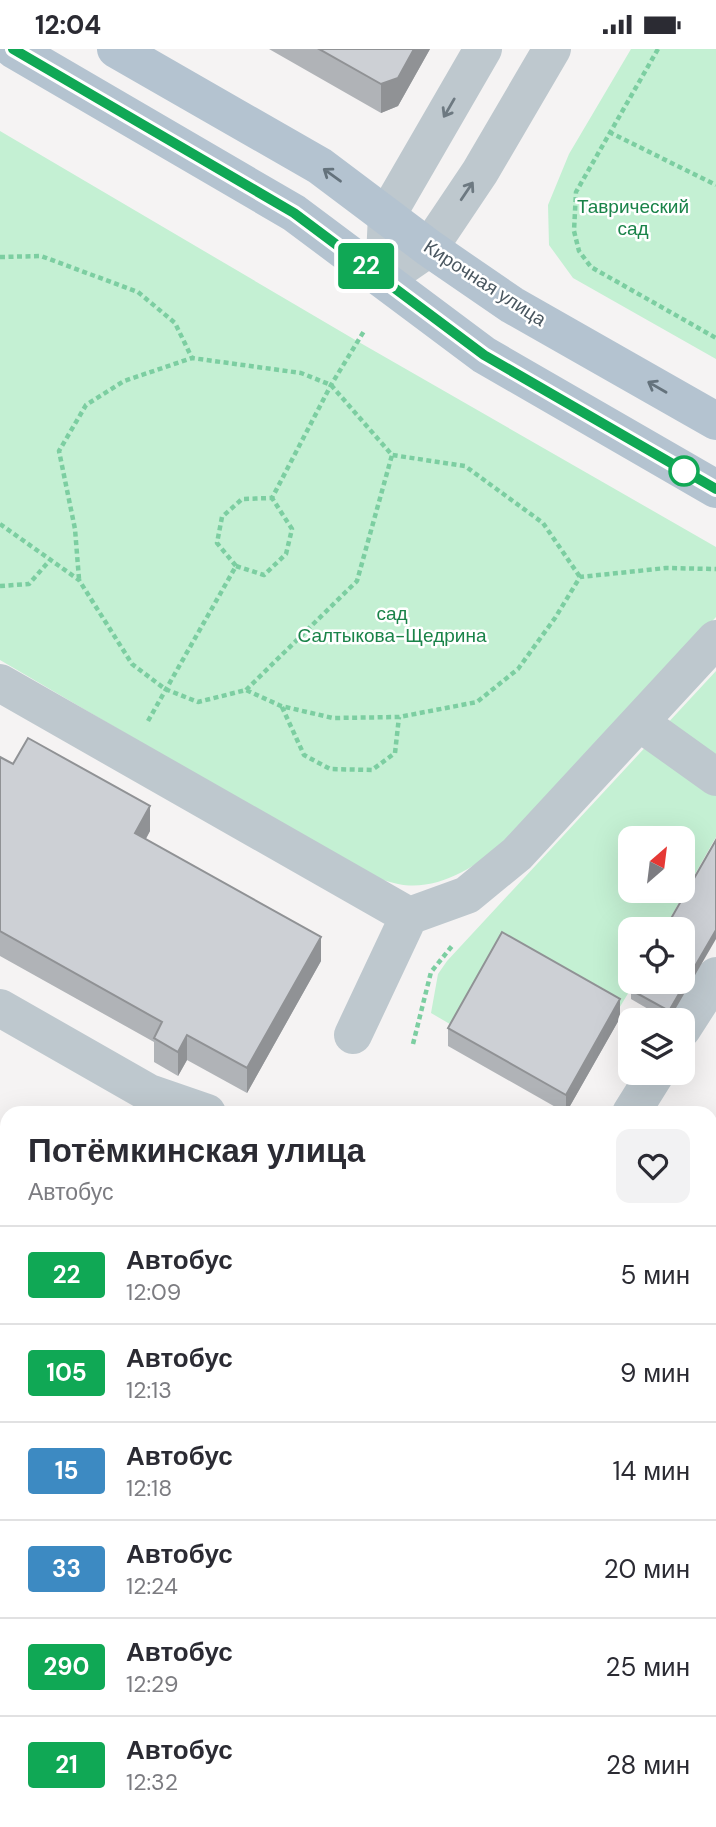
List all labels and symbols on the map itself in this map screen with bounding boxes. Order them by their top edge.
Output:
one-way arrow [441,98,455,118]
one-way arrow [323,168,342,182]
one-way arrow [460,182,474,201]
park label: Таврический сад [577,194,689,241]
street label: Кирочная улица [419,234,551,332]
line badge: 22 [334,243,398,289]
one-way arrow [647,380,667,394]
unlabelled marker [669,456,699,486]
park label: сад Салтыкова-Щедрина [297,601,487,648]
north arrow [618,826,695,903]

